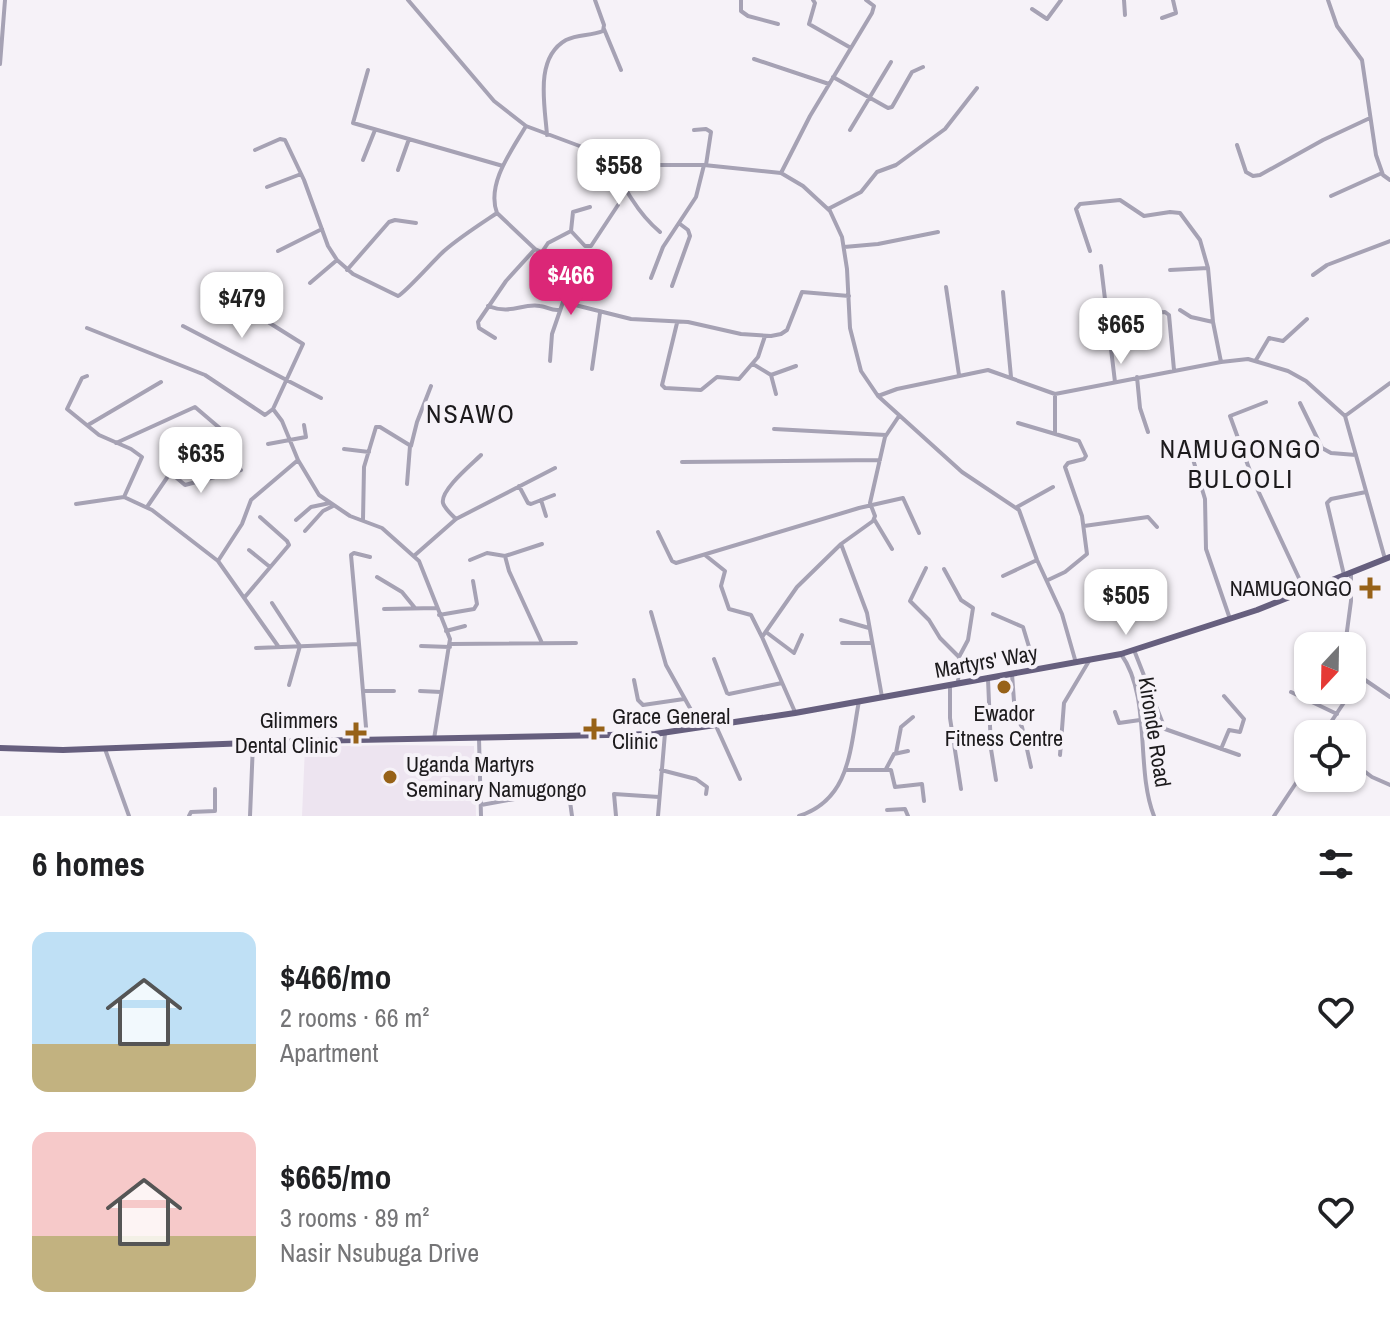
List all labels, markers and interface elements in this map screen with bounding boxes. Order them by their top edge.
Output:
pin: $558 [572,139,666,207]
text: $558 [595,147,643,182]
pin: $466 [524,249,618,317]
text: $466 [547,257,595,292]
pin: $479 [195,272,289,340]
text: $479 [218,280,266,315]
pin: $665 [1074,298,1168,366]
text: $665 [1097,306,1145,341]
district label: NSAWO [426,396,516,431]
pin: $635 [154,427,248,495]
district label: NAMUGONGO BULOOLI [1160,431,1322,496]
text: $635 [177,435,225,470]
pin: $505 [1079,569,1173,637]
place label: NAMUGONGO [1230,573,1352,603]
text: $505 [1102,577,1150,612]
marker: NAMUGONGO [1359,577,1381,599]
north arrow [1294,632,1366,704]
map controls [1294,632,1366,792]
street label: Martyrs' Way [932,637,1040,685]
street label: Kironde Road [1131,675,1179,789]
marker: Ewador Fitness Centre [995,678,1013,696]
place label: Ewador Fitness Centre [945,698,1063,753]
place label: Grace General Clinic [612,701,730,756]
place label: Glimmers Dental Clinic [235,705,338,760]
marker: Grace General Clinic [583,718,605,740]
button: locate [1294,720,1366,792]
marker: Glimmers Dental Clinic [345,722,367,744]
place label: Uganda Martyrs Seminary Namugongo [406,749,587,804]
marker: Uganda Martyrs Seminary Namugongo [381,768,399,786]
text: 6 homes [32,841,145,887]
icon: filters [1314,842,1358,886]
text: $466/mo [280,954,392,1000]
icon: home [96,964,192,1060]
icon: heart [1314,990,1358,1034]
text: 2 rooms · 66 m² [280,1000,429,1035]
text: Apartment [280,1035,378,1070]
text: $665/mo [280,1154,392,1200]
icon: home [96,1164,192,1260]
icon: heart [1314,1190,1358,1234]
text: 3 rooms · 89 m² [280,1200,429,1235]
text: Nasir Nsubuga Drive [280,1235,479,1270]

